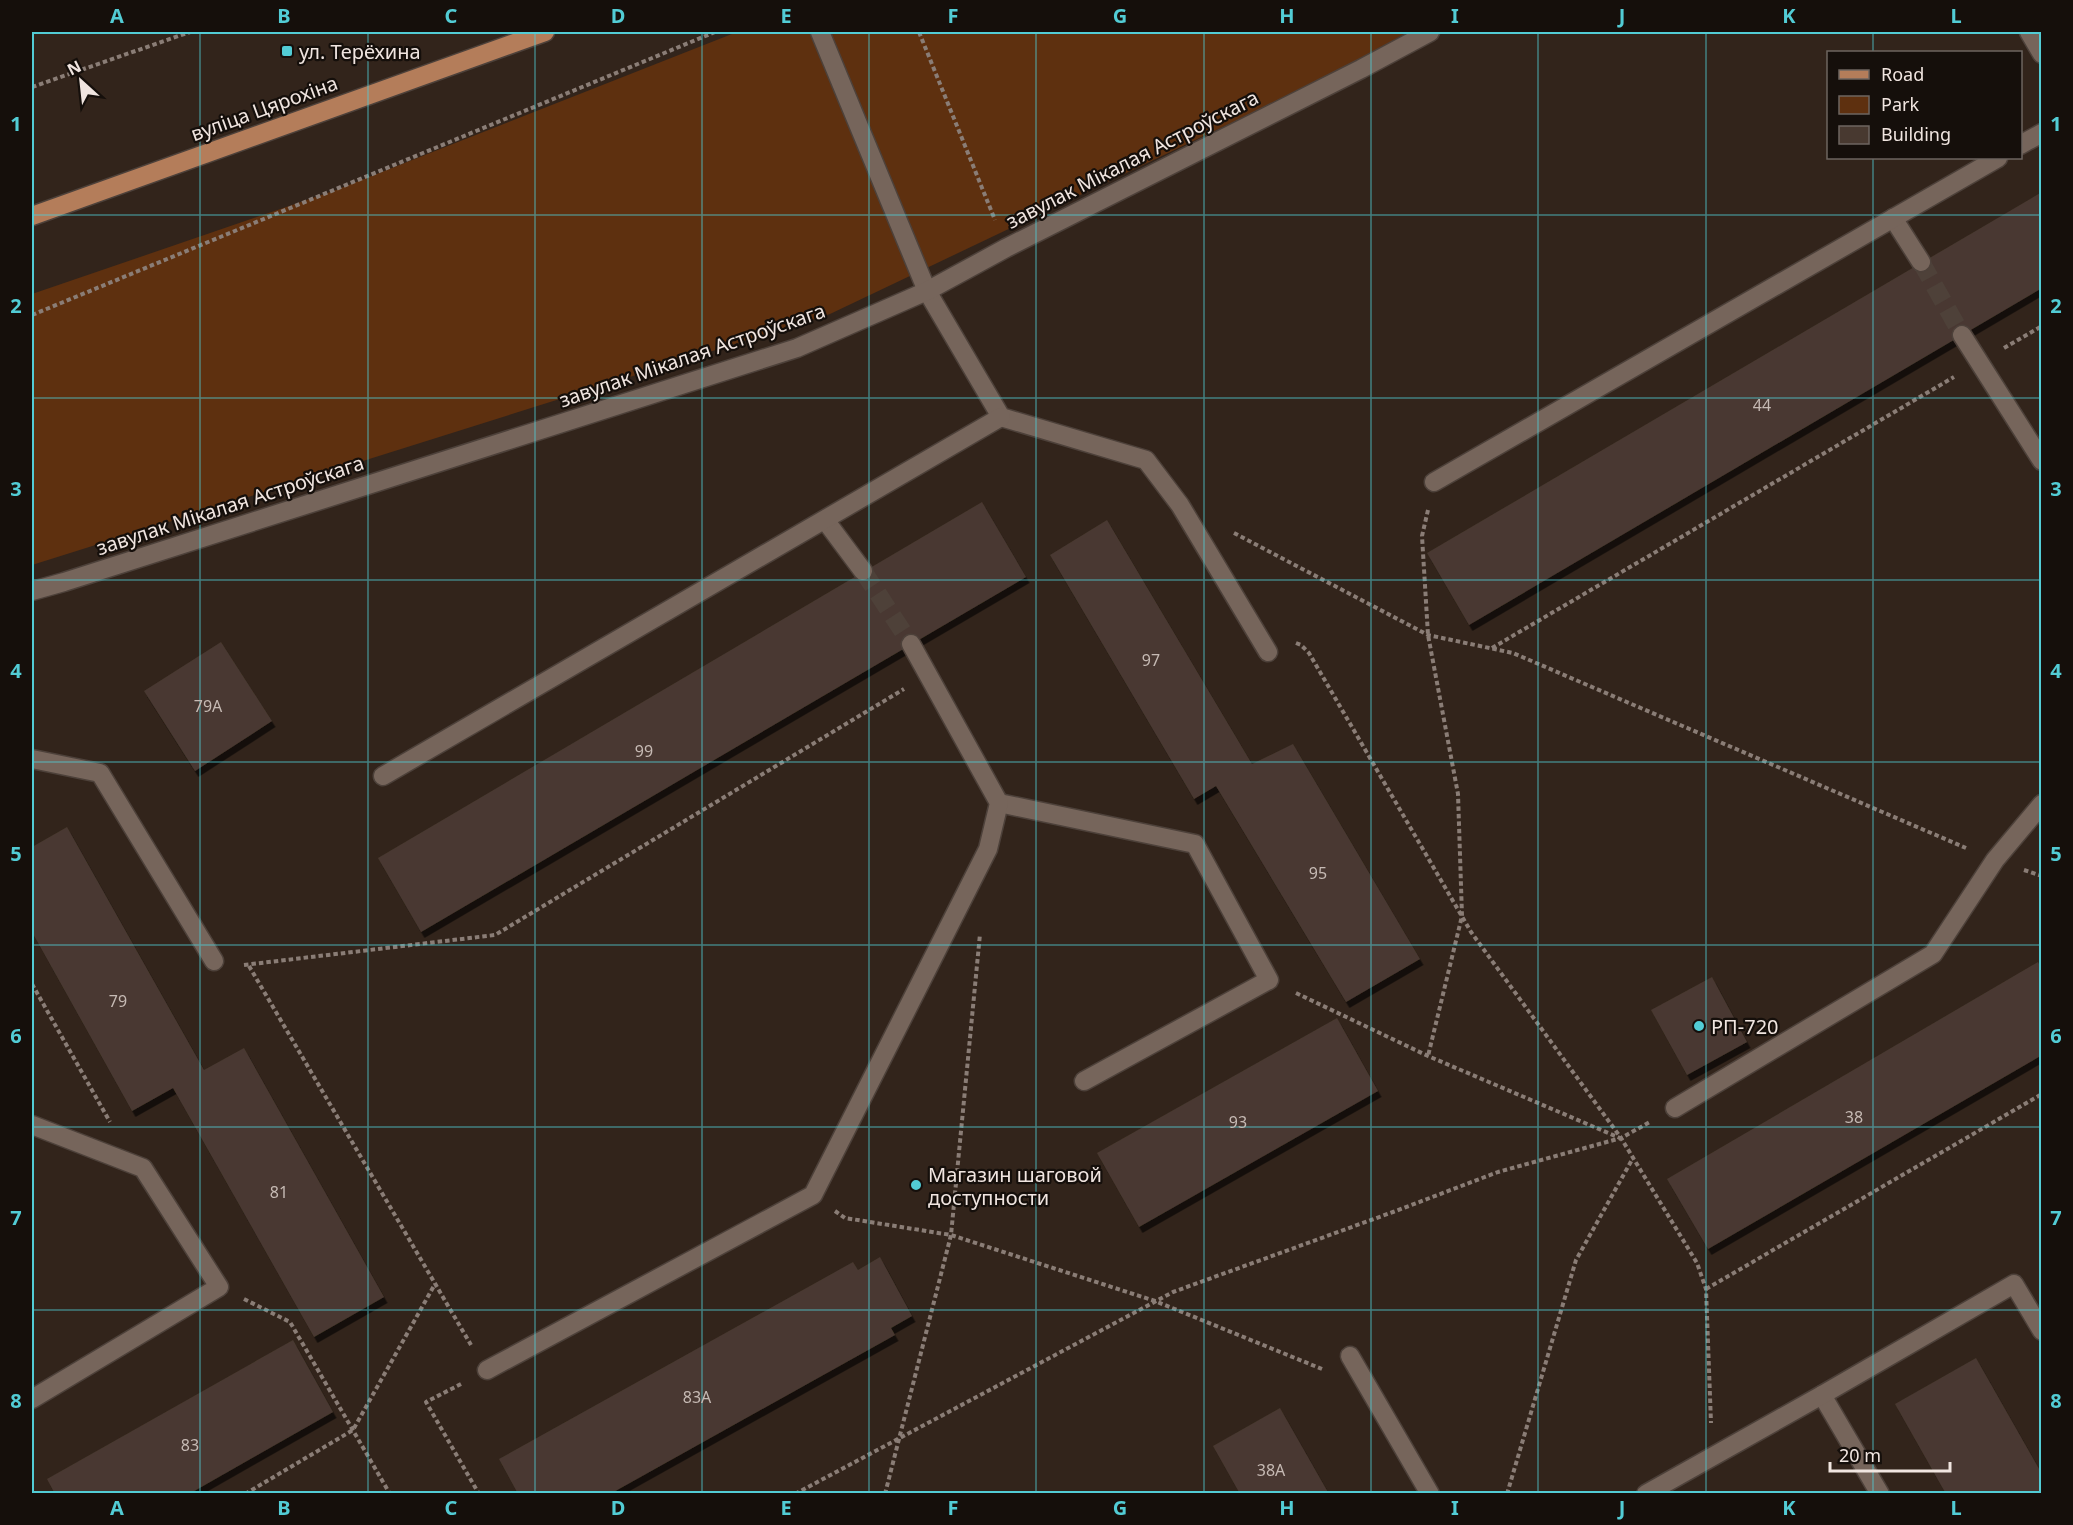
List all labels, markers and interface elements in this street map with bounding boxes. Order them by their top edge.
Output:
text: A [110,2,124,29]
text: B [277,2,291,29]
text: C [445,2,458,29]
text: D [611,2,625,29]
text: E [780,2,792,29]
text: F [948,2,958,29]
text: G [1113,2,1127,29]
text: H [1279,2,1295,29]
text: I [1451,2,1459,29]
text: J [1617,2,1625,29]
text: K [1782,2,1796,29]
text: L [1950,2,1962,29]
place label: ул. Терёхина [299,38,421,65]
marker: ул. Терёхина [280,44,294,58]
north arrow [51,51,111,111]
legend [1827,51,2022,159]
text: N [63,55,85,80]
text: Road [1881,62,1924,86]
street label: вуліца Цярохіна [187,69,341,147]
street label: завулак Мікалая Астроўскага [1001,83,1263,235]
text: Park [1881,92,1919,116]
text: 1 [10,110,22,137]
text: 1 [2050,110,2062,137]
text: Building [1881,122,1951,146]
text: 2 [10,292,22,319]
text: 2 [2050,292,2062,319]
street label: завулак Мікалая Астроўскага [555,297,829,413]
house number: 44 [1753,394,1771,416]
street label: завулак Мікалая Астроўскага [93,449,367,561]
text: 3 [10,475,22,502]
text: 3 [2050,475,2062,502]
house number: 97 [1142,649,1160,671]
text: 4 [10,657,22,684]
text: 4 [2050,657,2062,684]
house number: 79А [194,695,223,717]
house number: 99 [635,740,653,762]
text: 5 [10,840,22,867]
text: 5 [2050,840,2062,867]
house number: 95 [1309,862,1327,884]
house number: 79 [109,990,127,1012]
place label: РП-720 [1711,1013,1779,1040]
marker: РП-720 [1692,1019,1706,1033]
text: 6 [10,1022,22,1049]
text: 6 [2050,1022,2062,1049]
house number: 38 [1845,1106,1863,1128]
house number: 93 [1229,1111,1247,1133]
place label: Магазин шаговой доступности [928,1161,1102,1211]
marker: Магазин шаговой доступности [909,1178,923,1192]
house number: 81 [270,1181,288,1203]
text: 7 [10,1204,22,1231]
text: 7 [2050,1204,2062,1231]
house number: 83А [683,1386,712,1408]
text: 8 [10,1387,22,1414]
text: 8 [2050,1387,2062,1414]
house number: 83 [181,1434,199,1456]
scale bar [1830,1435,1950,1473]
text: 20 m [1839,1443,1881,1467]
house number: 38А [1257,1459,1286,1481]
text: A [110,1494,124,1521]
text: B [277,1494,291,1521]
text: C [445,1494,458,1521]
text: D [611,1494,625,1521]
text: E [780,1494,792,1521]
text: F [948,1494,958,1521]
text: G [1113,1494,1127,1521]
text: H [1279,1494,1295,1521]
text: I [1451,1494,1459,1521]
text: J [1617,1494,1625,1521]
text: K [1782,1494,1796,1521]
text: L [1950,1494,1962,1521]

